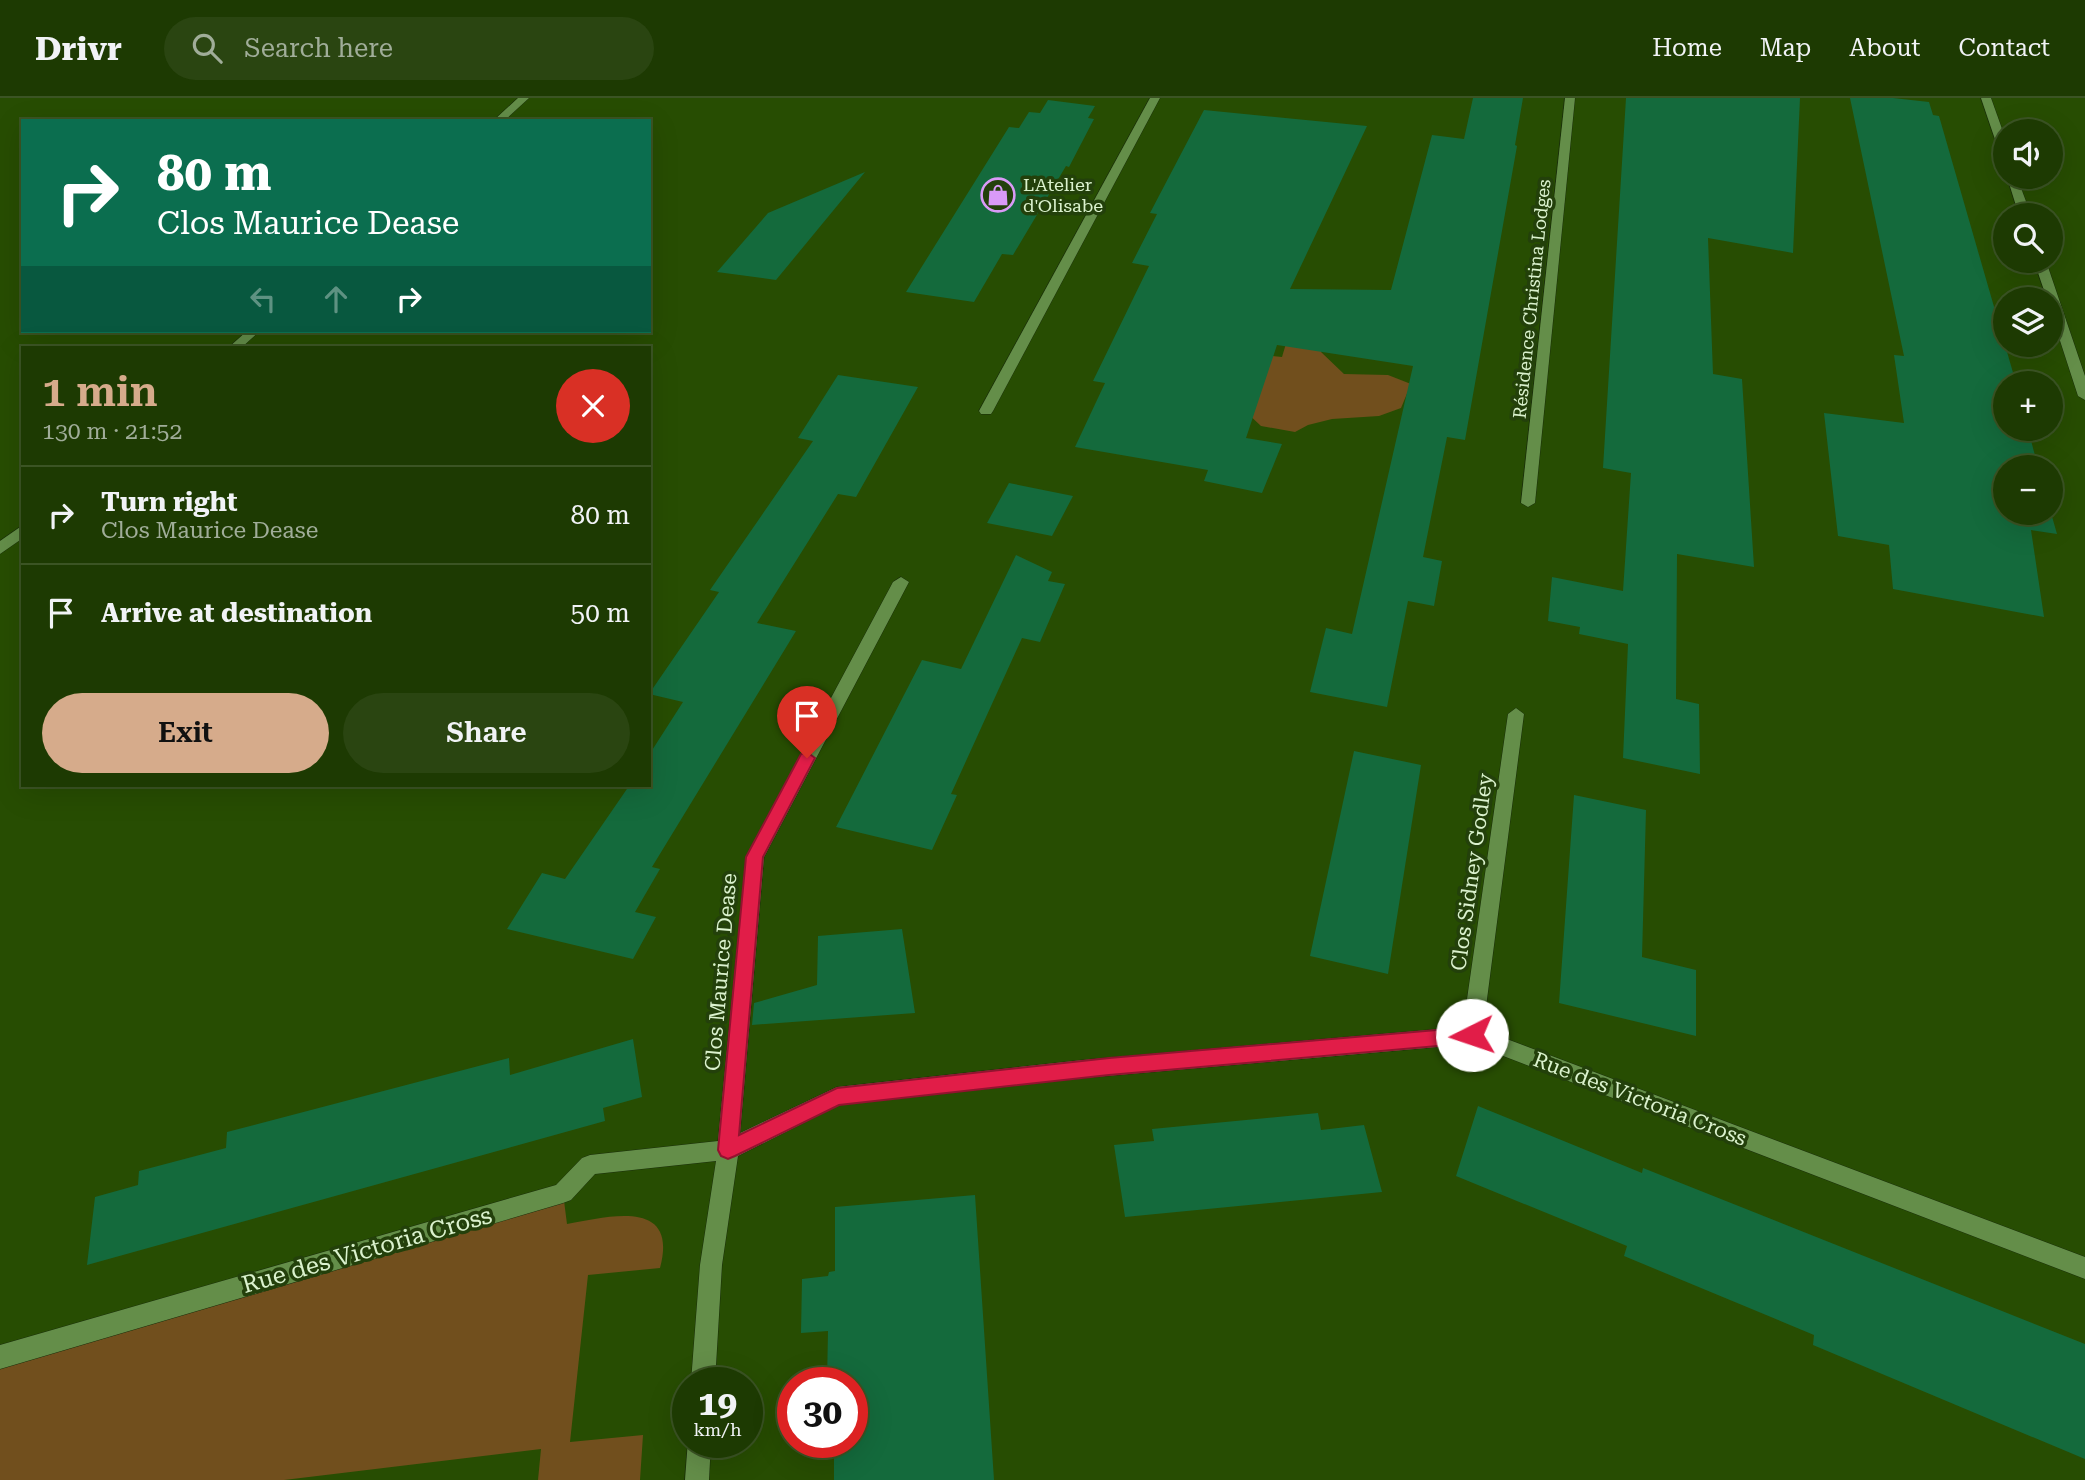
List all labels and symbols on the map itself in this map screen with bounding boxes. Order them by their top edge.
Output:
place label: L'Atelier d'Olisabe [1023,174,1103,216]
shop icon: L'Atelier d'Olisabe [979,176,1017,214]
street label: Résidence Christina Lodges [1508,178,1555,420]
pin [777,686,837,758]
street label: Clos Sidney Godley [1446,771,1498,972]
street label: Clos Maurice Dease [700,872,742,1072]
position arrow [1435,998,1509,1072]
street label: Rue des Victoria Cross [1530,1047,1750,1151]
street label: Rue des Victoria Cross [239,1201,495,1299]
speed limit sign: 30 [777,1367,868,1458]

